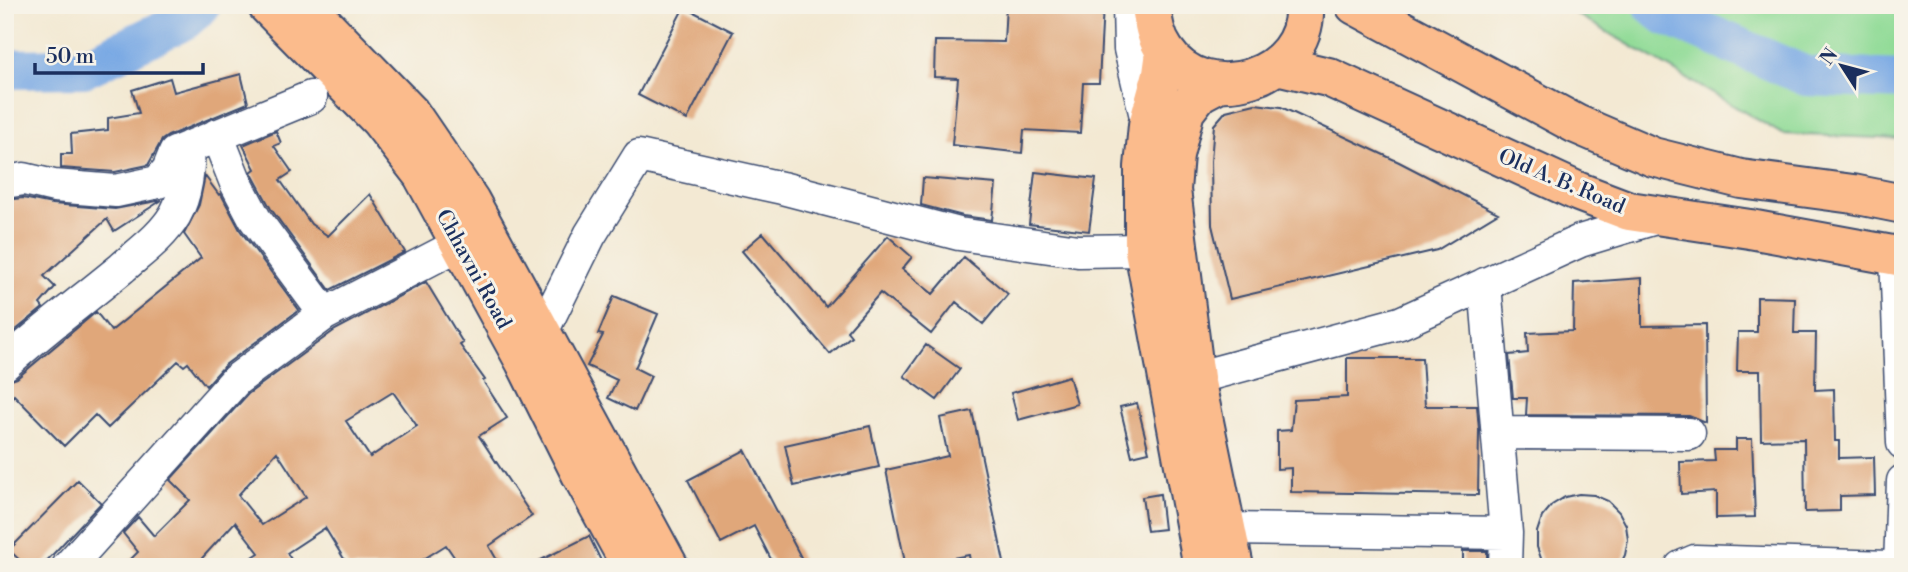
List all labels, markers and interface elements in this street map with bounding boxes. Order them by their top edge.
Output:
scale bar [35,32,203,76]
north arrow [1806,32,1876,102]
text: N [1815,43,1843,70]
text: 50 m [46,44,94,70]
street label: Old A. B. Road [1494,143,1629,220]
street label: Chhavni Road [430,205,517,334]

